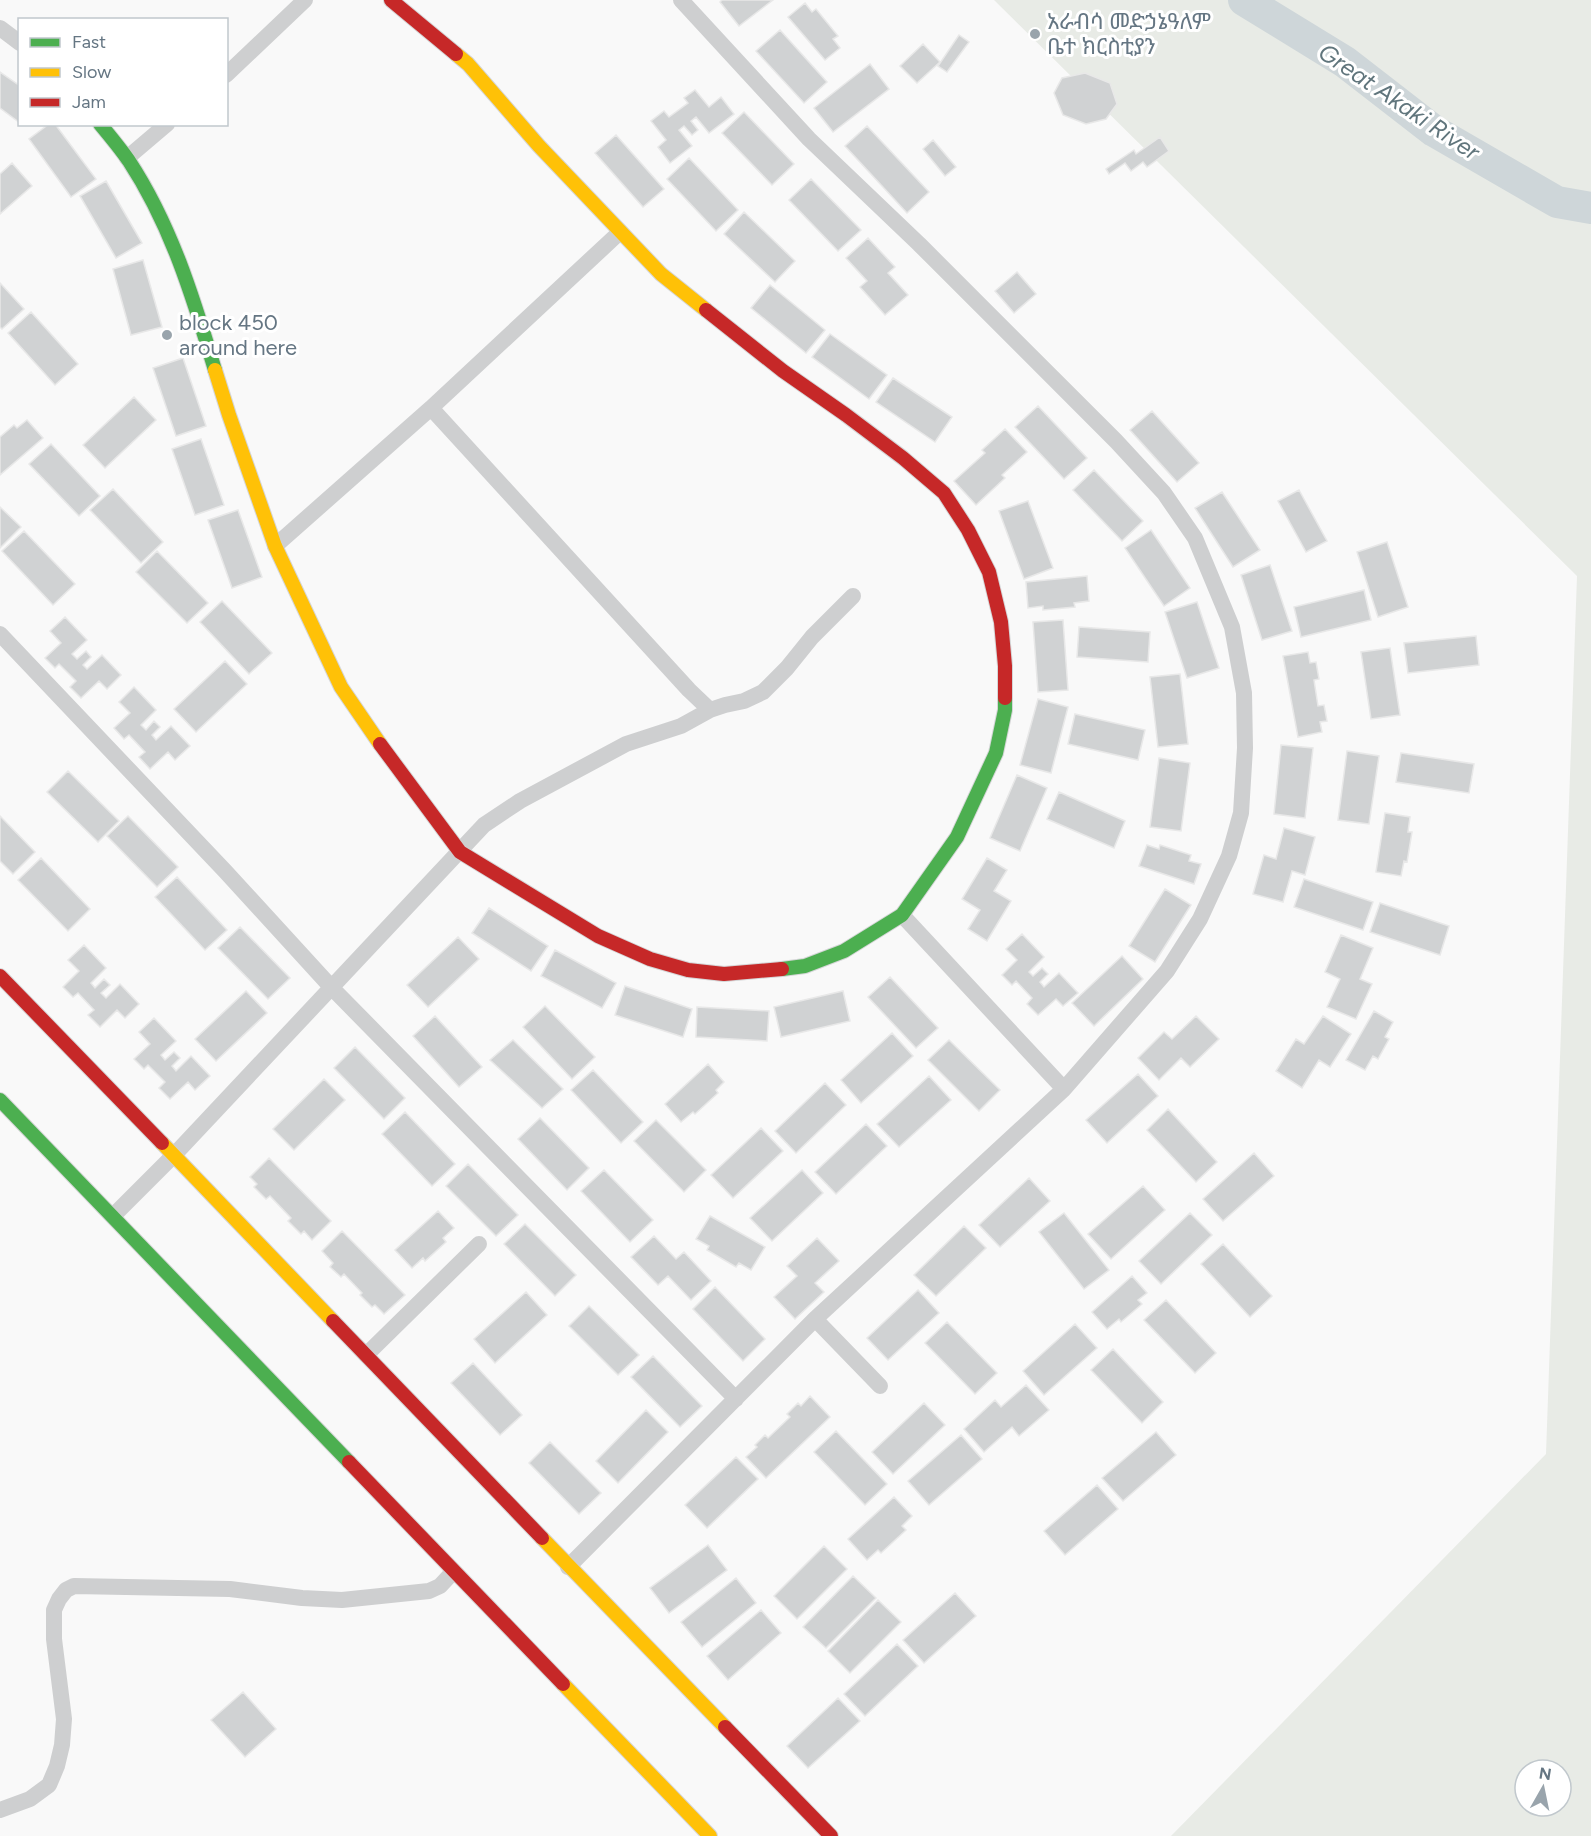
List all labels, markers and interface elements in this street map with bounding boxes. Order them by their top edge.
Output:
place label: አራብሳ መድኃኔዓለም ቤተ ክርስቲያን [1047,8,1211,60]
legend [18,18,228,126]
marker: አራብሳ መድኃኔዓለም ቤተ ክርስቲያን [1028,27,1042,41]
text: Fast [72,31,106,53]
water label: Great Akaki River [1313,37,1486,167]
text: Slow [72,61,111,83]
text: Jam [72,91,106,113]
place label: block 450 around here [179,309,297,361]
marker: block 450 around here [160,328,174,342]
north arrow [1513,1758,1573,1818]
text: N [1538,1763,1553,1784]

